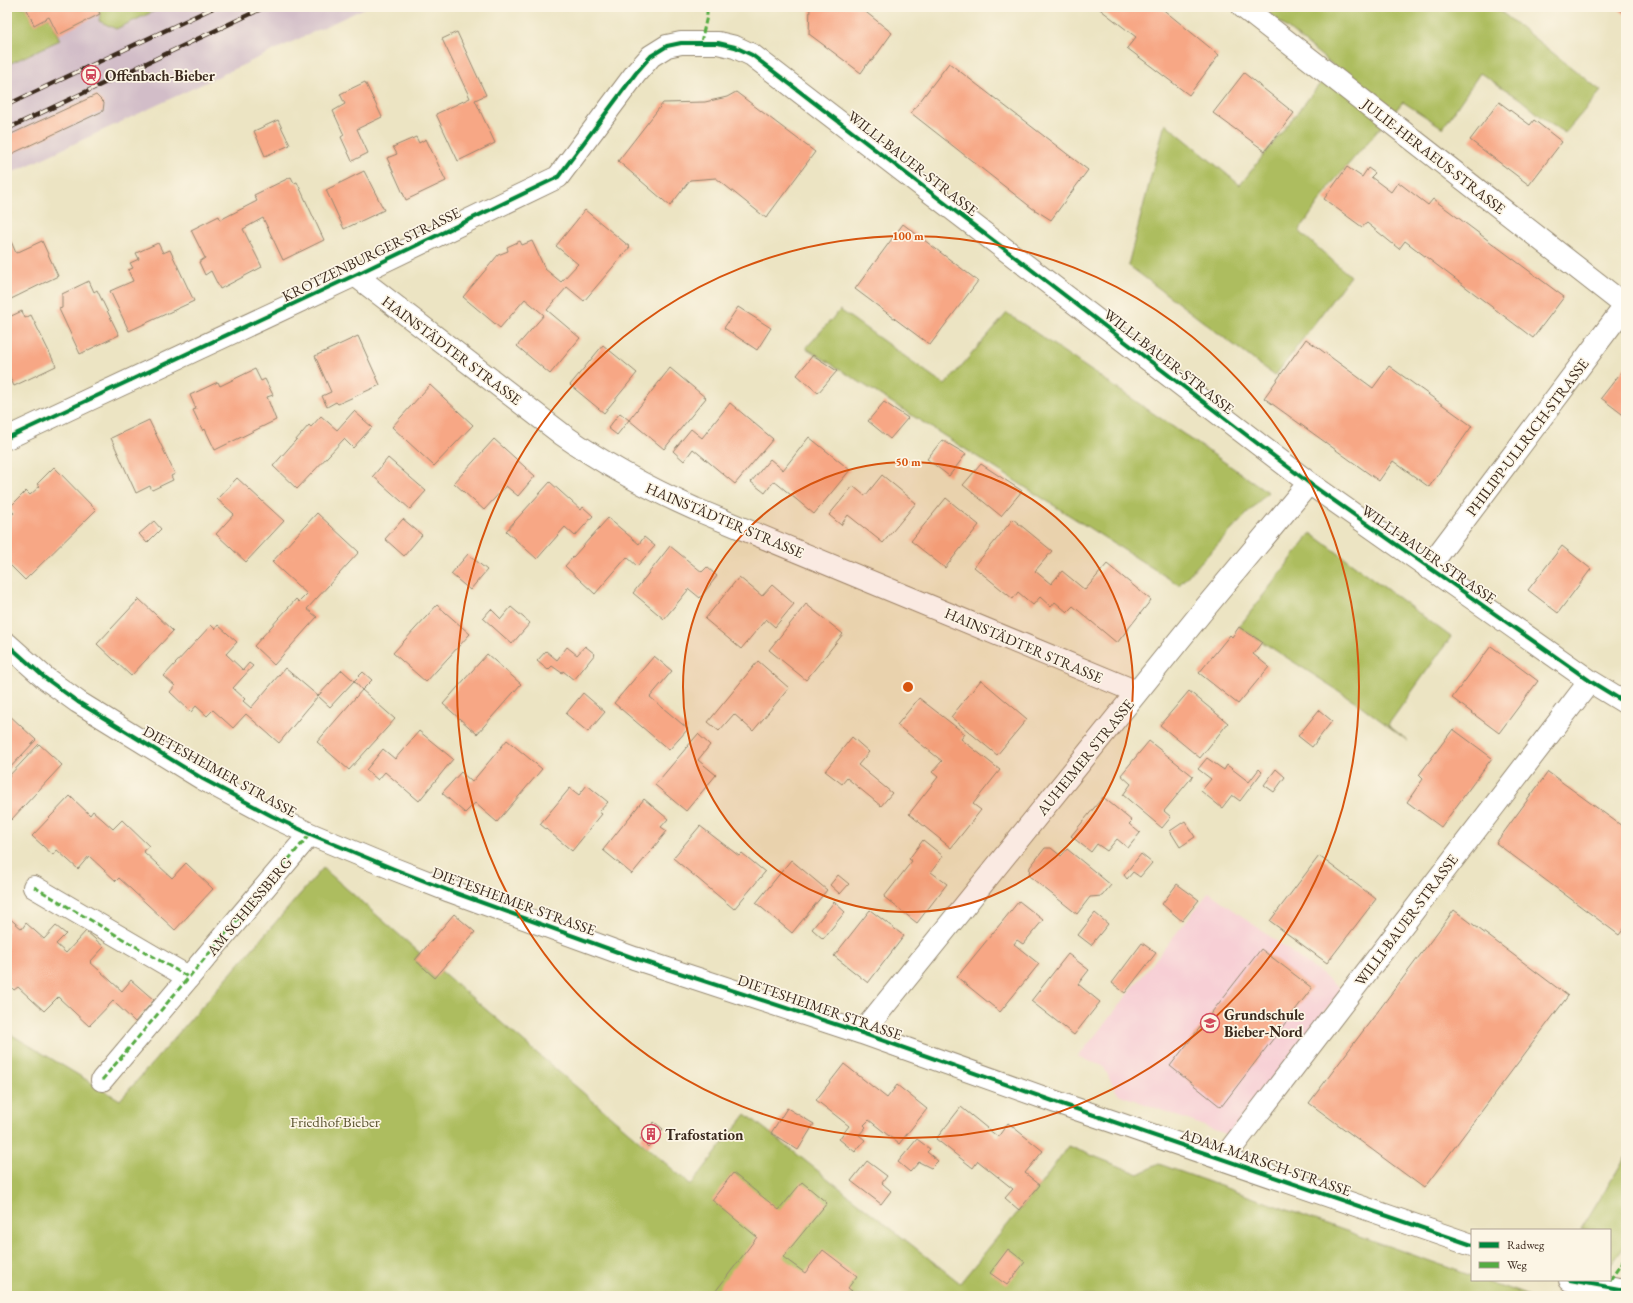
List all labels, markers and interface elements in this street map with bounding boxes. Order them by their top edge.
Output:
station icon: Offenbach-Bieber [80,64,102,86]
place label: Offenbach-Bieber [105,66,216,85]
street label: JULIE-HERAEUS-STRASSE [1357,93,1510,218]
street label: WILLI-BAUER-STRASSE [844,106,982,220]
street label: KROTZENBURGER STRASSE [279,202,464,306]
text: 100 m [892,228,924,244]
street label: HAINSTÄDTER STRASSE [378,291,526,409]
street label: WILLI-BAUER-STRASSE [1100,304,1238,418]
street label: PHILIPP-ULLRICH-STRASSE [1461,354,1593,520]
text: 50 m [895,454,921,470]
street label: HAINSTÄDTER STRASSE [643,478,807,562]
street label: WILLI-BAUER-STRASSE [1358,500,1501,608]
street label: HAINSTÄDTER STRASSE [942,603,1106,687]
centre of rings [901,680,915,694]
street label: AUHEIMER STRASSE [1032,695,1138,820]
street label: DIETESHEIMER STRASSE [140,721,301,821]
street label: WILLI-BAUER-STRASSE [1350,850,1462,990]
street label: AM SCHIESSBERG [202,853,296,960]
street label: DIETESHEIMER STRASSE [430,863,599,940]
street label: DIETESHEIMER STRASSE [735,970,905,1044]
place label: Grundschule Bieber-Nord [1224,1005,1304,1041]
school or university icon: Grundschule Bieber-Nord [1199,1012,1221,1034]
park label: Friedhof Bieber [290,1112,380,1131]
building icon: Trafostation [640,1123,662,1145]
street label: ADAM-MARSCH-STRASSE [1177,1124,1354,1200]
place label: Trafostation [665,1125,744,1144]
legend [1471,1229,1611,1281]
text: Radweg [1507,1237,1545,1253]
text: Weg [1507,1257,1527,1273]

